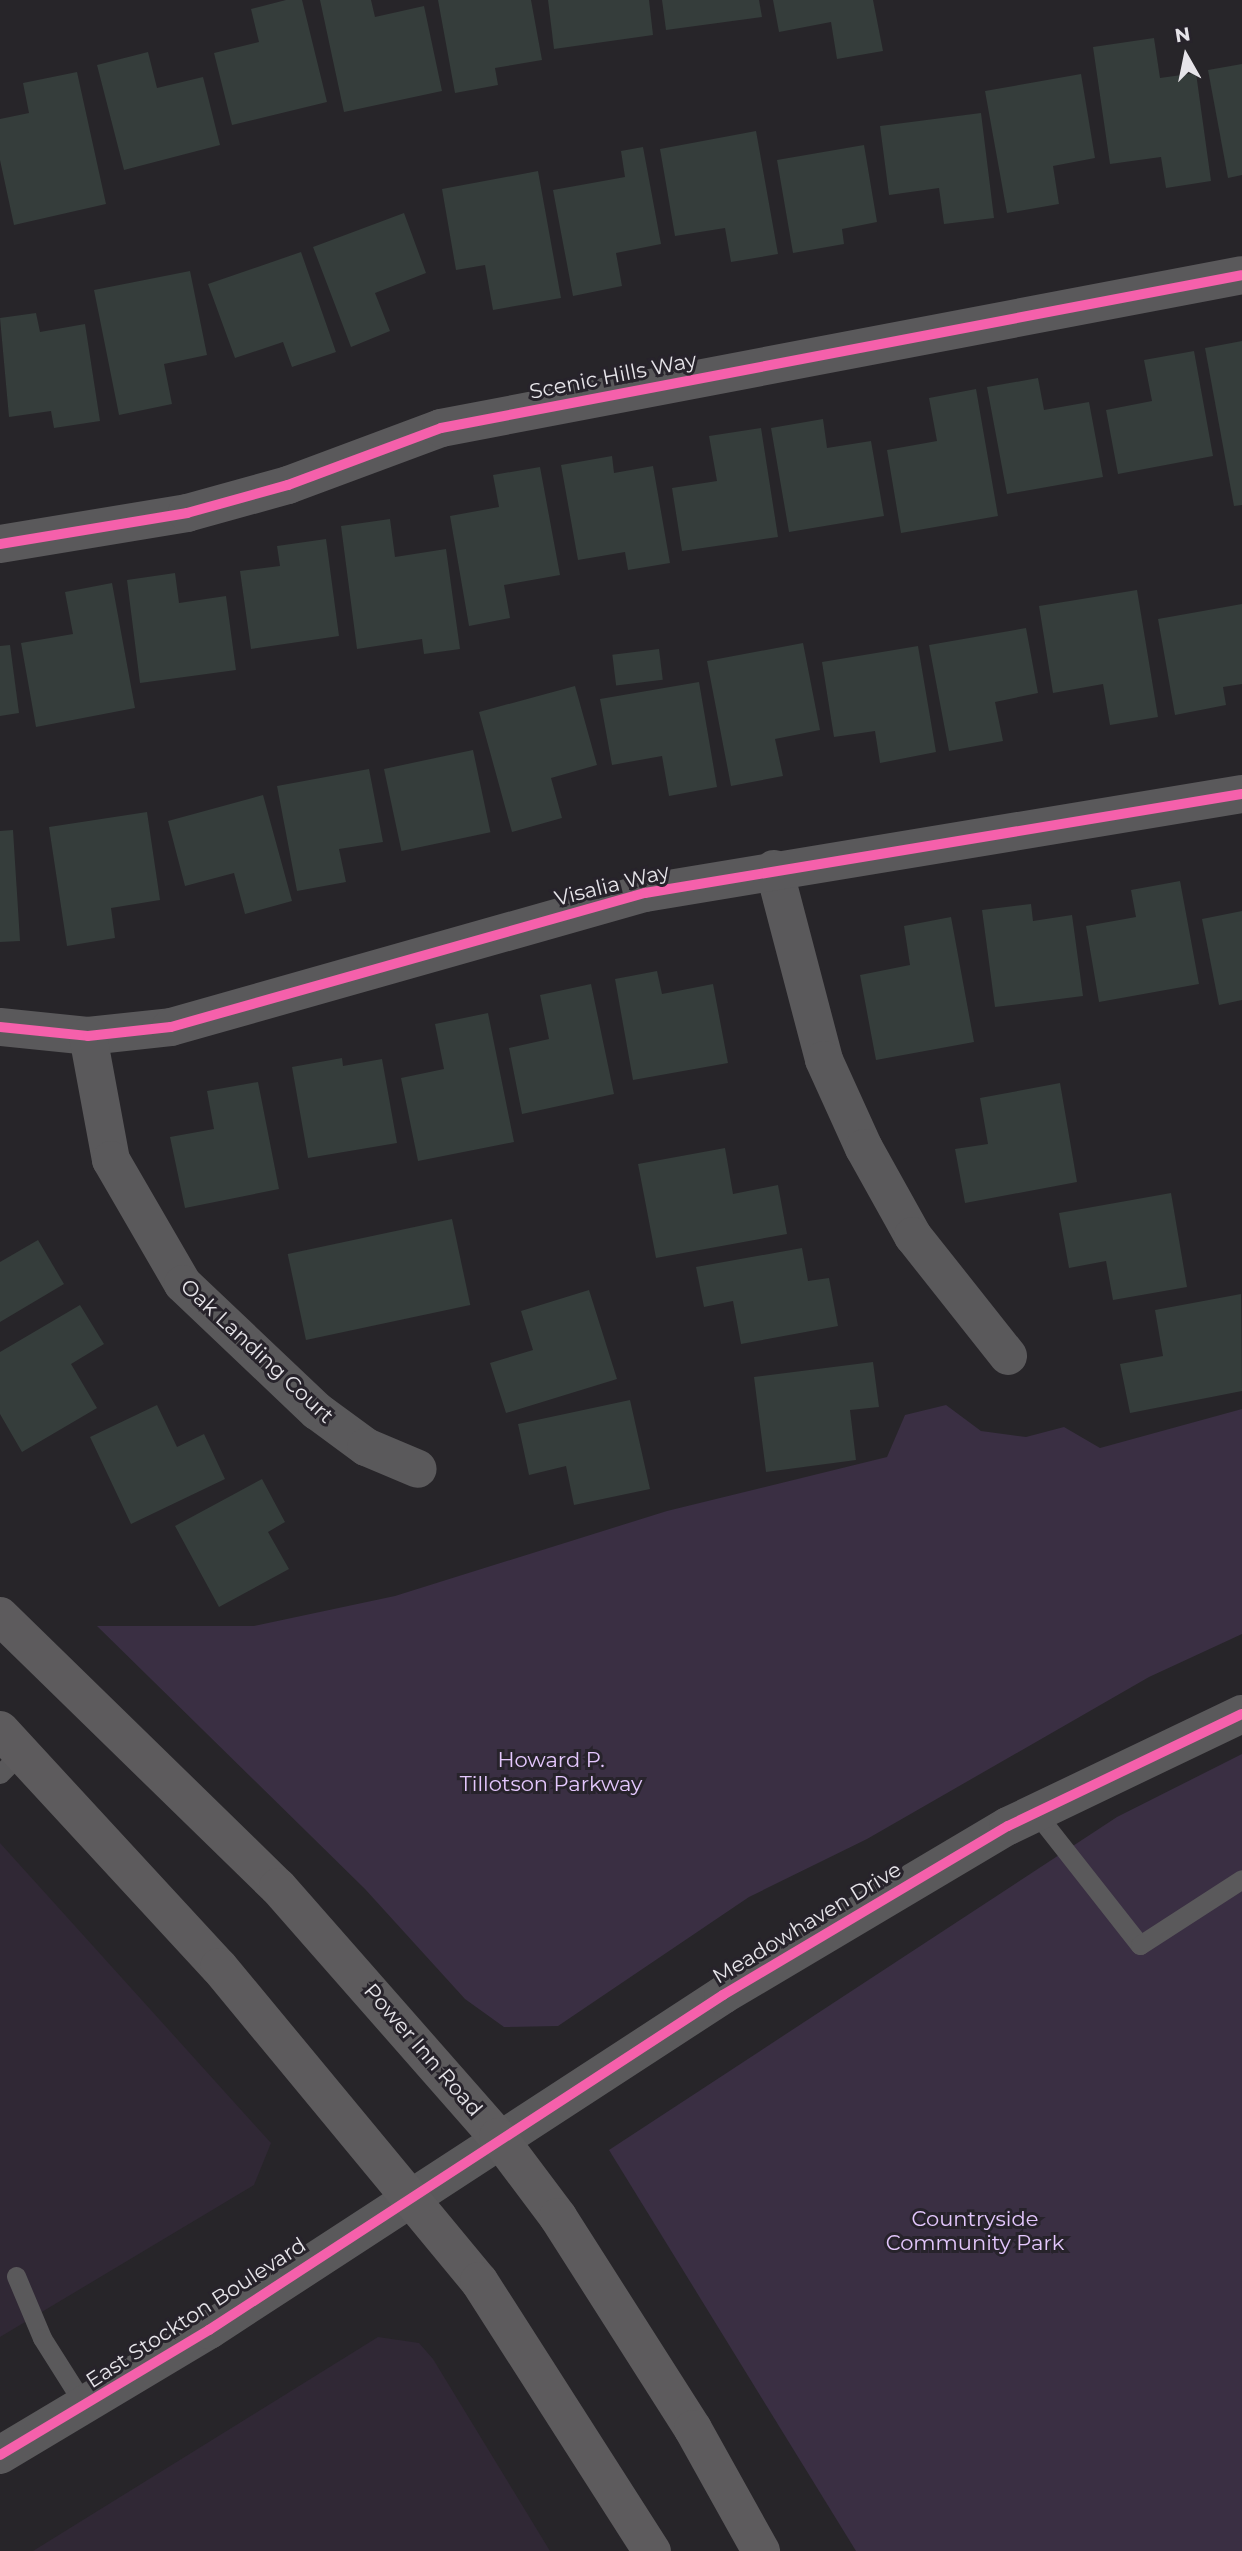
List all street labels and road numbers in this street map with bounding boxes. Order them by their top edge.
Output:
street label: Scenic Hills Way [527,347,699,405]
street label: Visalia Way [552,859,672,911]
street label: Oak Landing Court [175,1274,339,1428]
street label: Meadowhaven Drive [708,1857,906,1989]
street label: Power Inn Road [359,1979,487,2121]
street label: East Stockton Boulevard [81,2232,311,2394]

